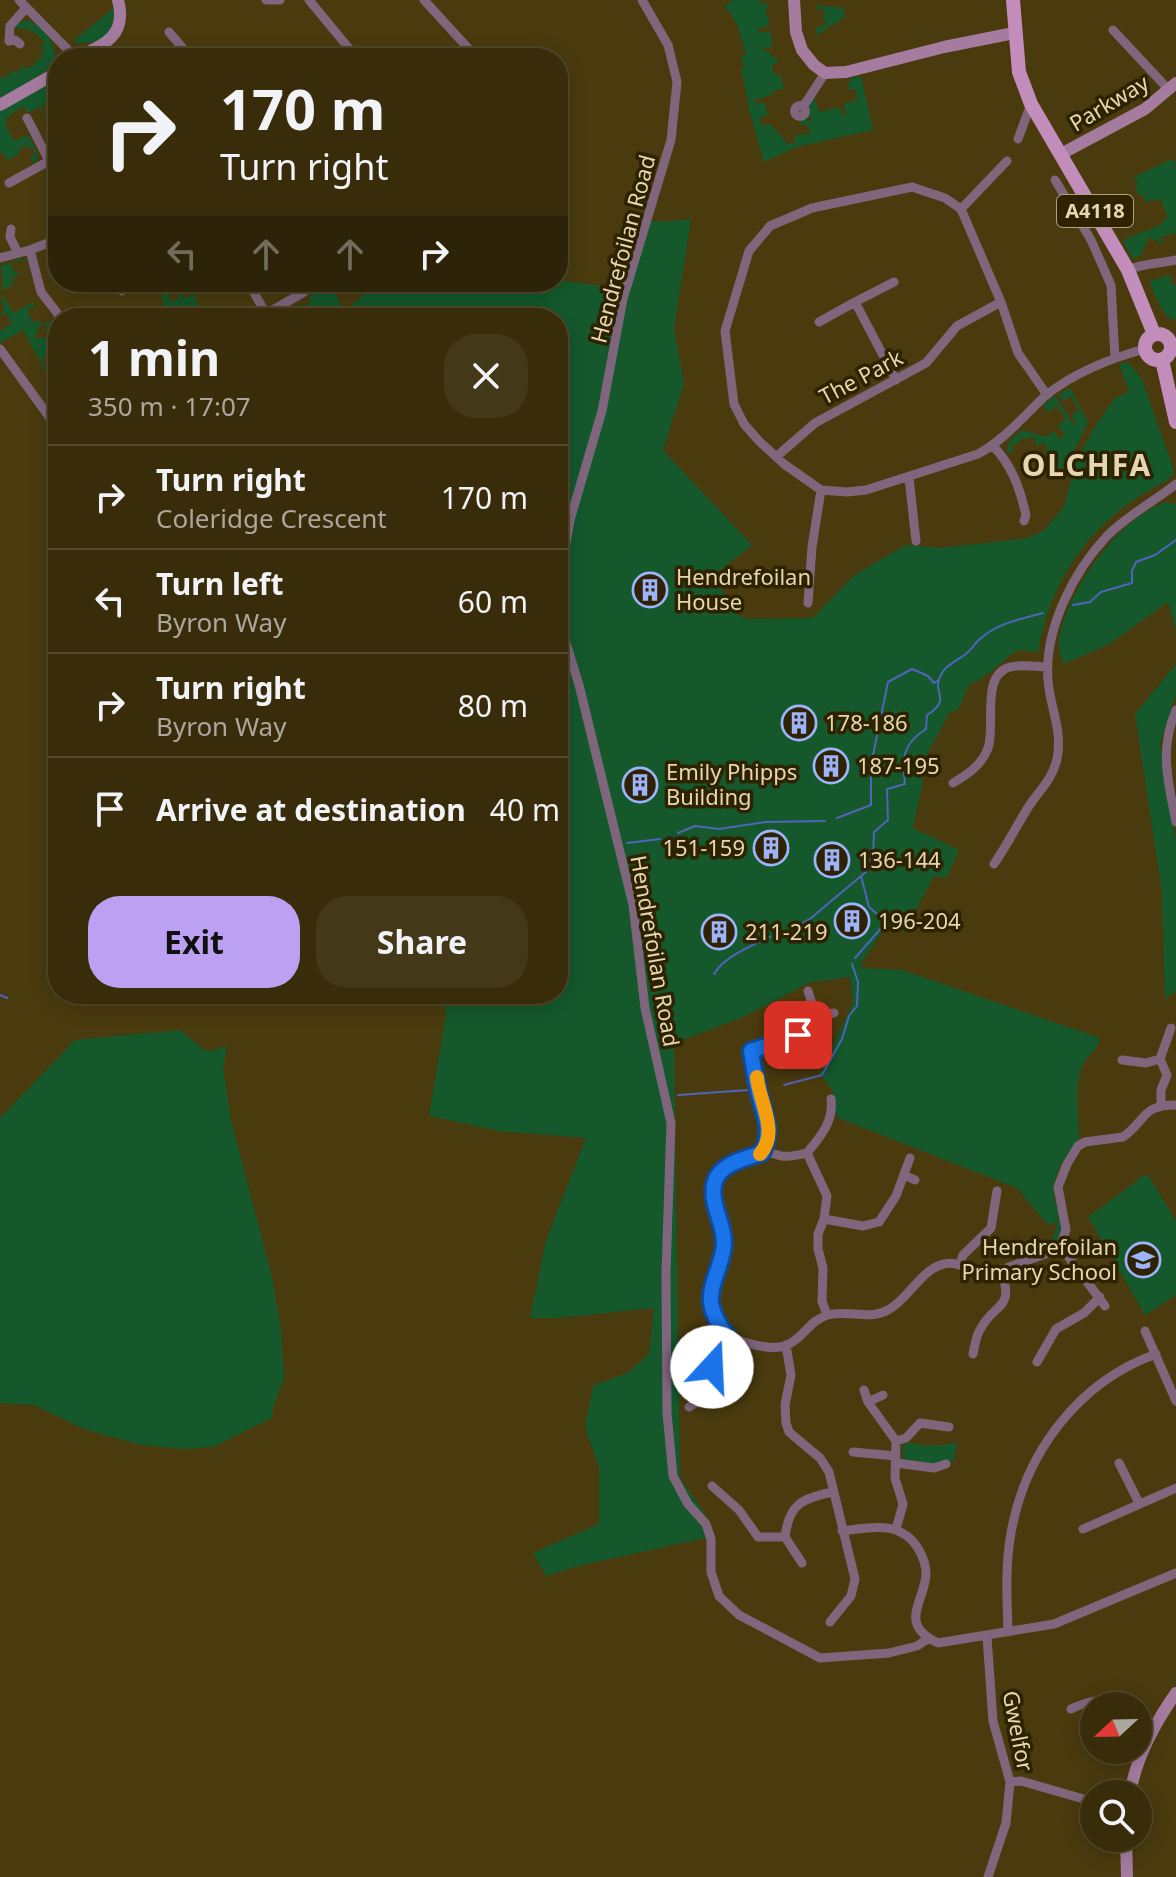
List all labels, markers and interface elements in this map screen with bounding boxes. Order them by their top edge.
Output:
street label: Parkway [1063,66,1154,137]
text: 170 m [220,70,385,146]
icon: right [88,80,192,184]
text: Turn right [220,142,388,191]
street label: Hendrefoilan Road [582,151,662,346]
road number: A4118 [1057,195,1133,227]
icon: left [160,232,204,276]
icon: ahead [244,232,288,276]
icon: ahead [328,232,372,276]
icon: right [412,232,456,276]
text: 1 min [88,325,220,390]
button: close [444,334,528,418]
street label: The Park [814,342,908,411]
text: 350 m · 17:07 [88,388,251,424]
district label: OLCHFA [1022,444,1152,485]
text: Turn right [156,459,306,500]
icon: right [88,475,132,519]
text: 170 m [441,477,528,518]
text: Coleridge Crescent [156,500,387,536]
place label: Hendrefoilan House [676,561,811,616]
text: Turn left [156,563,284,604]
building icon: Hendrefoilan House [631,571,669,609]
icon: left [88,579,132,623]
text: 60 m [458,581,528,622]
text: Byron Way [156,604,286,640]
text: Turn right [156,667,306,708]
icon: right [88,683,132,727]
text: 80 m [458,685,528,726]
building icon: 178-186 [780,704,818,742]
place label: 178-186 [825,707,908,737]
text: Byron Way [156,708,286,744]
building icon: 187-195 [812,747,850,785]
place label: 187-195 [857,750,940,780]
place label: Emily Phipps Building [666,756,797,811]
building icon: Emily Phipps Building [621,766,659,804]
icon: arrive [88,787,132,831]
text: Arrive at destination [156,789,466,830]
text: 40 m [490,789,560,830]
building icon: 151-159 [752,829,790,867]
place label: 151-159 [662,832,745,862]
building icon: 136-144 [813,841,851,879]
place label: 136-144 [858,844,941,874]
street label: Hendrefoilan Road [624,853,688,1049]
button: Exit [88,896,300,988]
button: Share [316,896,528,988]
building icon: 196-204 [833,902,871,940]
place label: 196-204 [878,905,961,935]
building icon: 211-219 [700,913,738,951]
place label: 211-219 [745,916,828,946]
pin [764,1001,832,1069]
icon: arrive [776,1013,820,1057]
place label: Hendrefoilan Primary School [961,1231,1117,1286]
school or university icon: Hendrefoilan Primary School [1124,1241,1162,1279]
position arrow [670,1325,754,1409]
street label: Gwelfor [996,1688,1041,1774]
north arrow [1080,1692,1152,1764]
map controls [1080,1692,1152,1852]
button: search [1080,1780,1152,1852]

